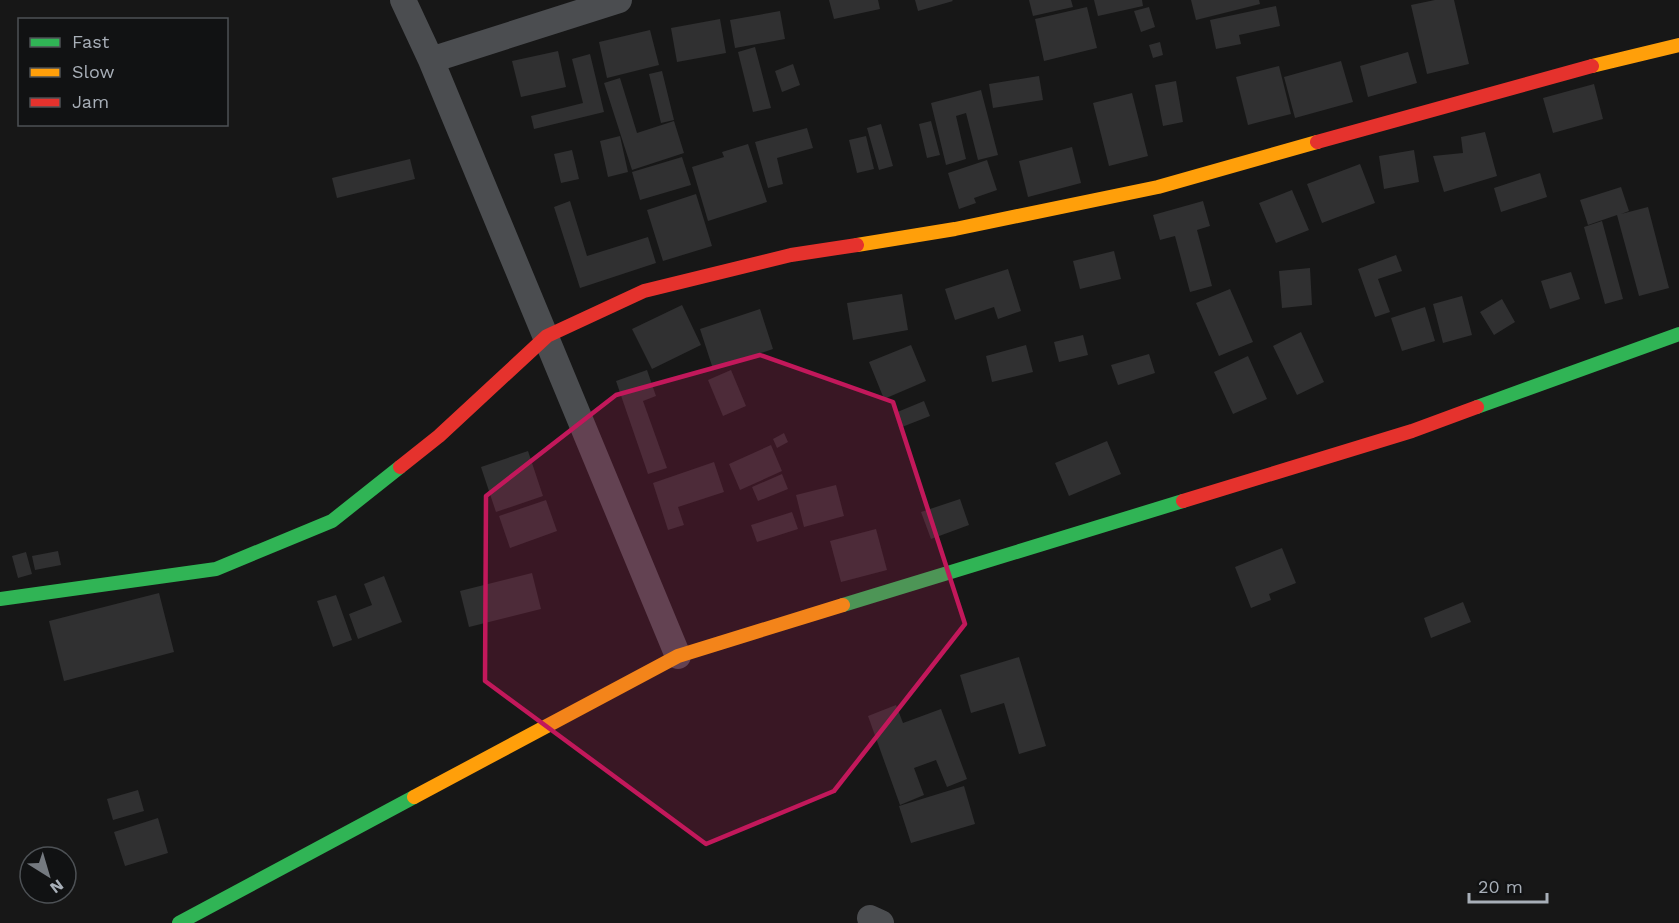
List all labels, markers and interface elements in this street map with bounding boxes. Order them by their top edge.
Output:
legend [18,18,228,126]
text: Fast [72,31,110,52]
text: Slow [72,61,115,82]
text: Jam [72,91,109,112]
north arrow [18,845,78,905]
scale bar [1469,866,1547,904]
text: N [46,875,67,898]
text: 20 m [1478,876,1523,897]

